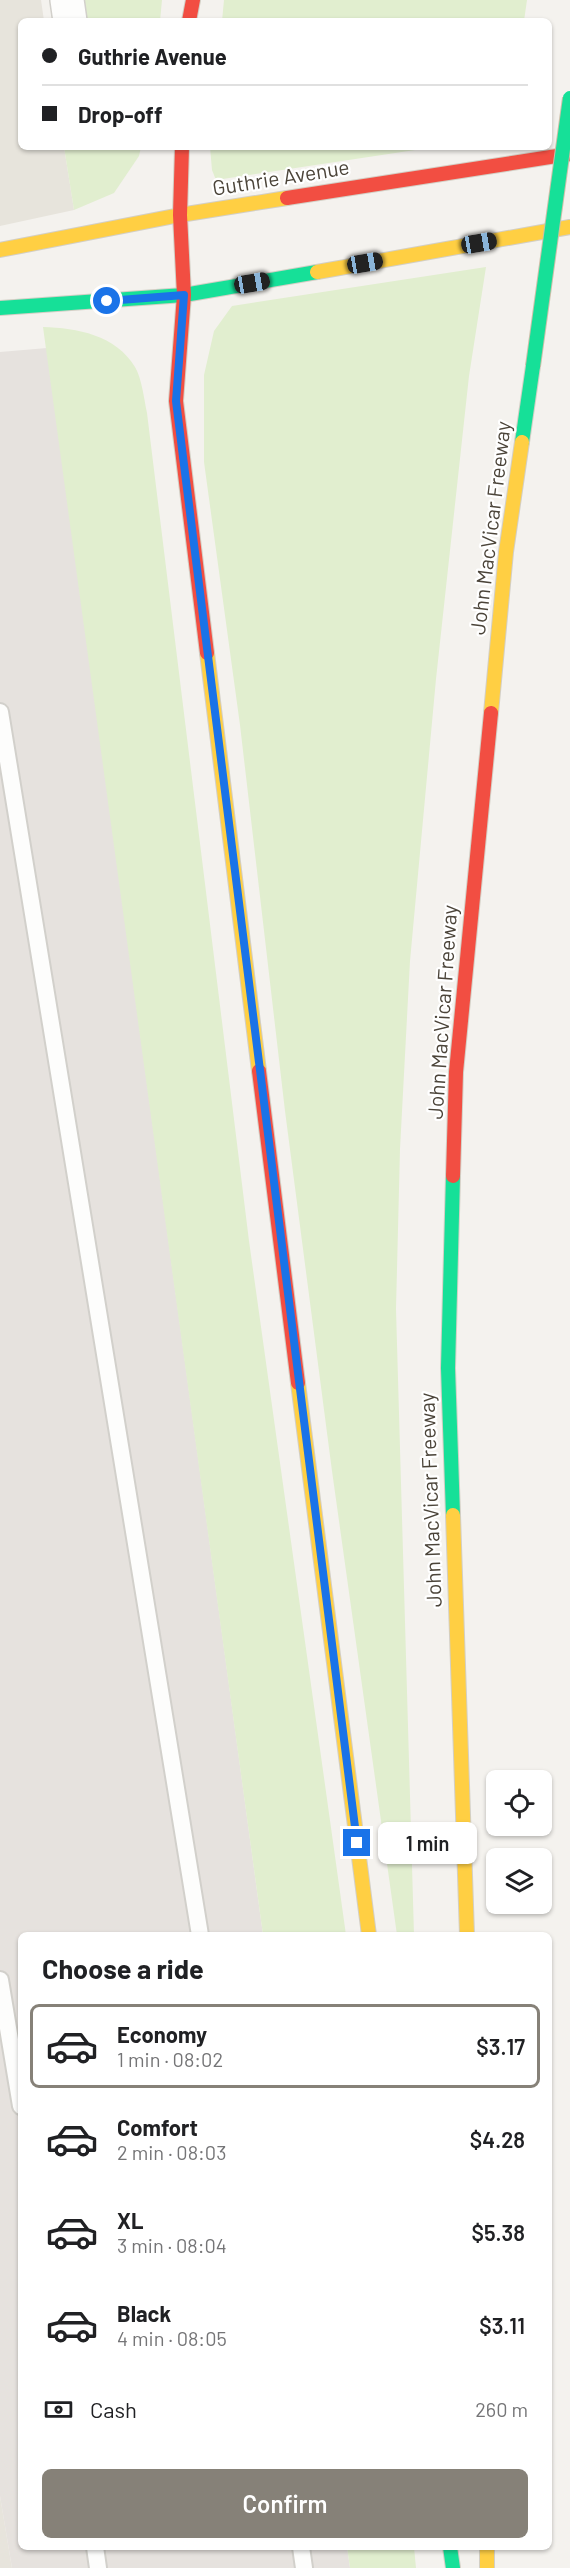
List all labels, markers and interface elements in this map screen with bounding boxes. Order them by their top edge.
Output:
text: Guthrie Avenue [78,43,227,69]
text: Drop-off [78,101,162,127]
street label: Guthrie Avenue [211,153,351,200]
car [460,231,498,255]
car [346,251,384,275]
car [233,271,271,295]
route start [93,287,120,314]
street label: John MacVicar Freeway [464,419,515,636]
street label: John MacVicar Freeway [422,904,461,1120]
street label: John MacVicar Freeway [413,1392,446,1608]
map controls [486,1770,552,1914]
button: locate [486,1770,552,1836]
callout: 1 min [378,1822,477,1864]
route end [343,1829,370,1856]
text: 1 min [406,1831,449,1855]
button: layers [486,1848,552,1914]
text: Choose a ride [42,1952,204,1984]
icon: car [45,2019,99,2073]
text: Economy [117,2021,207,2047]
text: $3.17 [476,2033,525,2059]
text: 1 min · 08:02 [117,2047,223,2071]
icon: car [45,2112,99,2166]
text: Comfort [117,2114,198,2140]
text: $4.28 [470,2126,525,2152]
text: 2 min · 08:03 [117,2140,226,2164]
icon: car [45,2205,99,2259]
text: XL [117,2207,143,2233]
text: $5.38 [471,2219,525,2245]
text: 3 min · 08:04 [117,2233,227,2257]
icon: car [45,2298,99,2352]
text: Black [117,2300,171,2326]
text: $3.11 [479,2312,525,2338]
text: 4 min · 08:05 [117,2326,227,2350]
icon: cash [42,2393,75,2426]
text: Cash [90,2396,137,2422]
text: 260 m [475,2397,528,2421]
button: Confirm [42,2469,528,2538]

